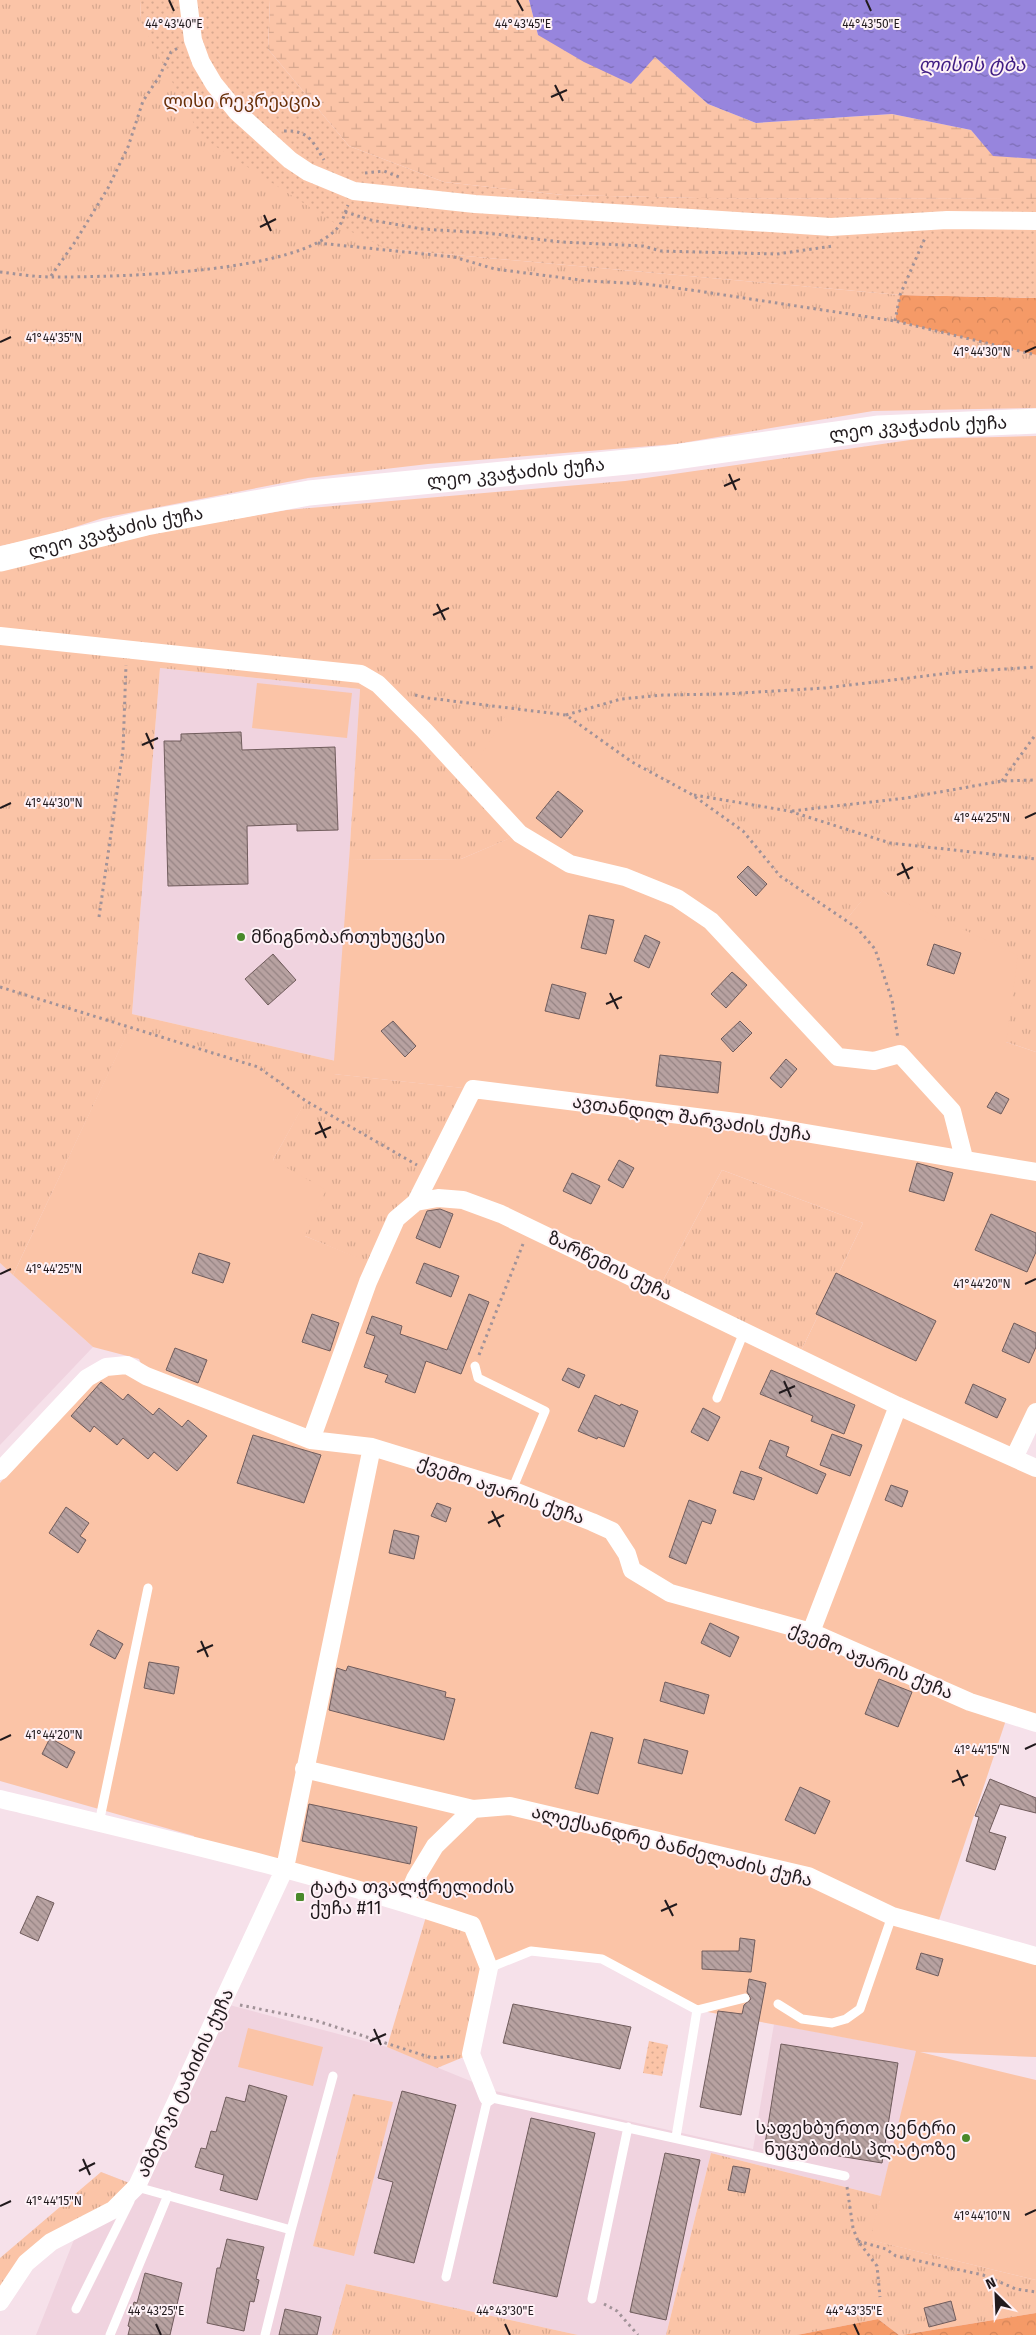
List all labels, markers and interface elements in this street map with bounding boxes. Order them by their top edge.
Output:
text: 44°43'40"E [145,17,203,31]
text: 44°43'45"E [495,17,551,31]
text: 44°43'50"E [842,17,900,31]
water label: ლისის ტბა [919,53,1026,76]
park label: ლისი რეკრეაცია [163,90,321,112]
text: 41°44'35"N [26,331,82,345]
text: 41°44'30"N [953,345,1011,359]
street label: ლეო კვაჭაძის ქუჩა [828,411,1008,446]
street label: ლეო კვაჭაძის ქუჩა [426,453,606,492]
street label: ლეო კვაჭაძის ქუჩა [26,502,205,563]
text: 41°44'30"N [25,796,83,810]
text: 41°44'25"N [954,811,1010,825]
place label: მწიგნობართუხუცესი [251,926,445,948]
marker: მწიგნობართუხუცესი [235,931,247,943]
street label: ავთანდილ შარვაძის ქუჩა [571,1090,813,1146]
street label: ზარწემის ქუჩა [544,1226,676,1306]
text: 41°44'25"N [26,1262,82,1276]
text: 41°44'20"N [953,1277,1011,1291]
street label: ქვემო აჟარის ქუჩა [415,1451,587,1529]
street label: ქვემო აჟარის ქუჩა [786,1618,956,1704]
text: 41°44'20"N [25,1728,83,1742]
text: 41°44'15"N [954,1743,1010,1757]
street label: ალექსანდრე ბანძელაძის ქუჩა [529,1800,815,1892]
place label: ტატა თვალჭრელიძის ქუჩა #11 [310,1876,515,1919]
marker: ტატა თვალჭრელიძის ქუჩა #11 [294,1891,306,1903]
street label: ამბერკი ტაბიძის ქუჩა [132,1985,238,2181]
place label: საფეხბურთო ცენტრი ნუცუბიძის პლატოზე [756,2117,956,2160]
marker: საფეხბურთო ცენტრი ნუცუბიძის პლატოზე [960,2132,972,2144]
text: 41°44'15"N [26,2194,82,2208]
text: 41°44'10"N [954,2209,1010,2223]
north arrow [971,2270,1021,2320]
text: N [983,2274,999,2293]
text: 44°43'25"E [128,2304,184,2318]
text: 44°43'30"E [476,2304,534,2318]
text: 44°43'35"E [826,2304,882,2318]

